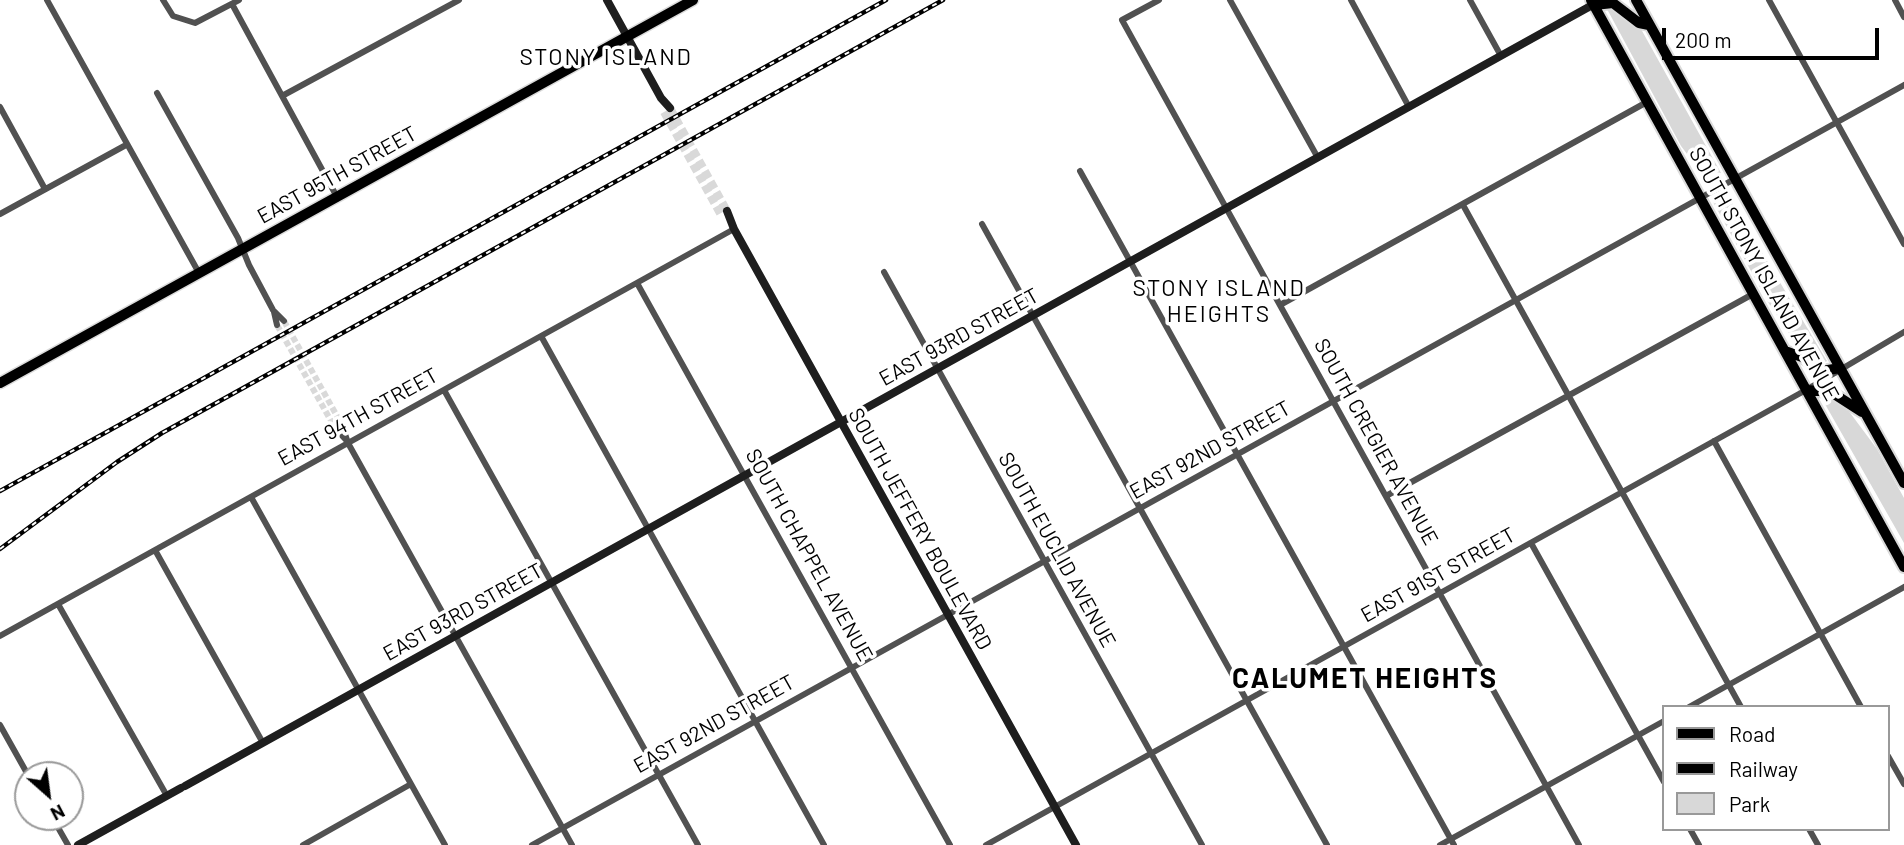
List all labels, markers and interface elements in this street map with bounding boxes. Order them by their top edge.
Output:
scale bar [1666,14,1883,58]
text: 200 m [1675,27,1732,52]
district label: STONY ISLAND [521,43,691,71]
street label: EAST 95TH STREET [253,121,421,229]
street label: SOUTH STONY ISLAND AVENUE [1684,143,1844,405]
district label: STONY ISLAND HEIGHTS [1134,274,1304,328]
street label: EAST 93RD STREET [875,283,1043,391]
street label: SOUTH CREGIER AVENUE [1309,334,1443,550]
street label: EAST 94TH STREET [274,363,442,471]
street label: EAST 92ND STREET [1125,395,1295,505]
street label: SOUTH JEFFERY BOULEVARD [843,404,997,654]
street label: SOUTH CHAPPEL AVENUE [740,444,878,666]
street label: SOUTH EUCLID AVENUE [993,448,1121,652]
street label: EAST 91ST STREET [1356,522,1520,628]
street label: EAST 93RD STREET [379,558,547,666]
district label: CALUMET HEIGHTS [1234,662,1496,696]
street label: EAST 92ND STREET [629,669,799,779]
legend [1662,705,1890,831]
text: Road [1729,721,1775,746]
text: Railway [1729,756,1798,781]
north arrow [14,761,84,831]
text: Park [1729,791,1770,816]
text: N [47,800,69,826]

